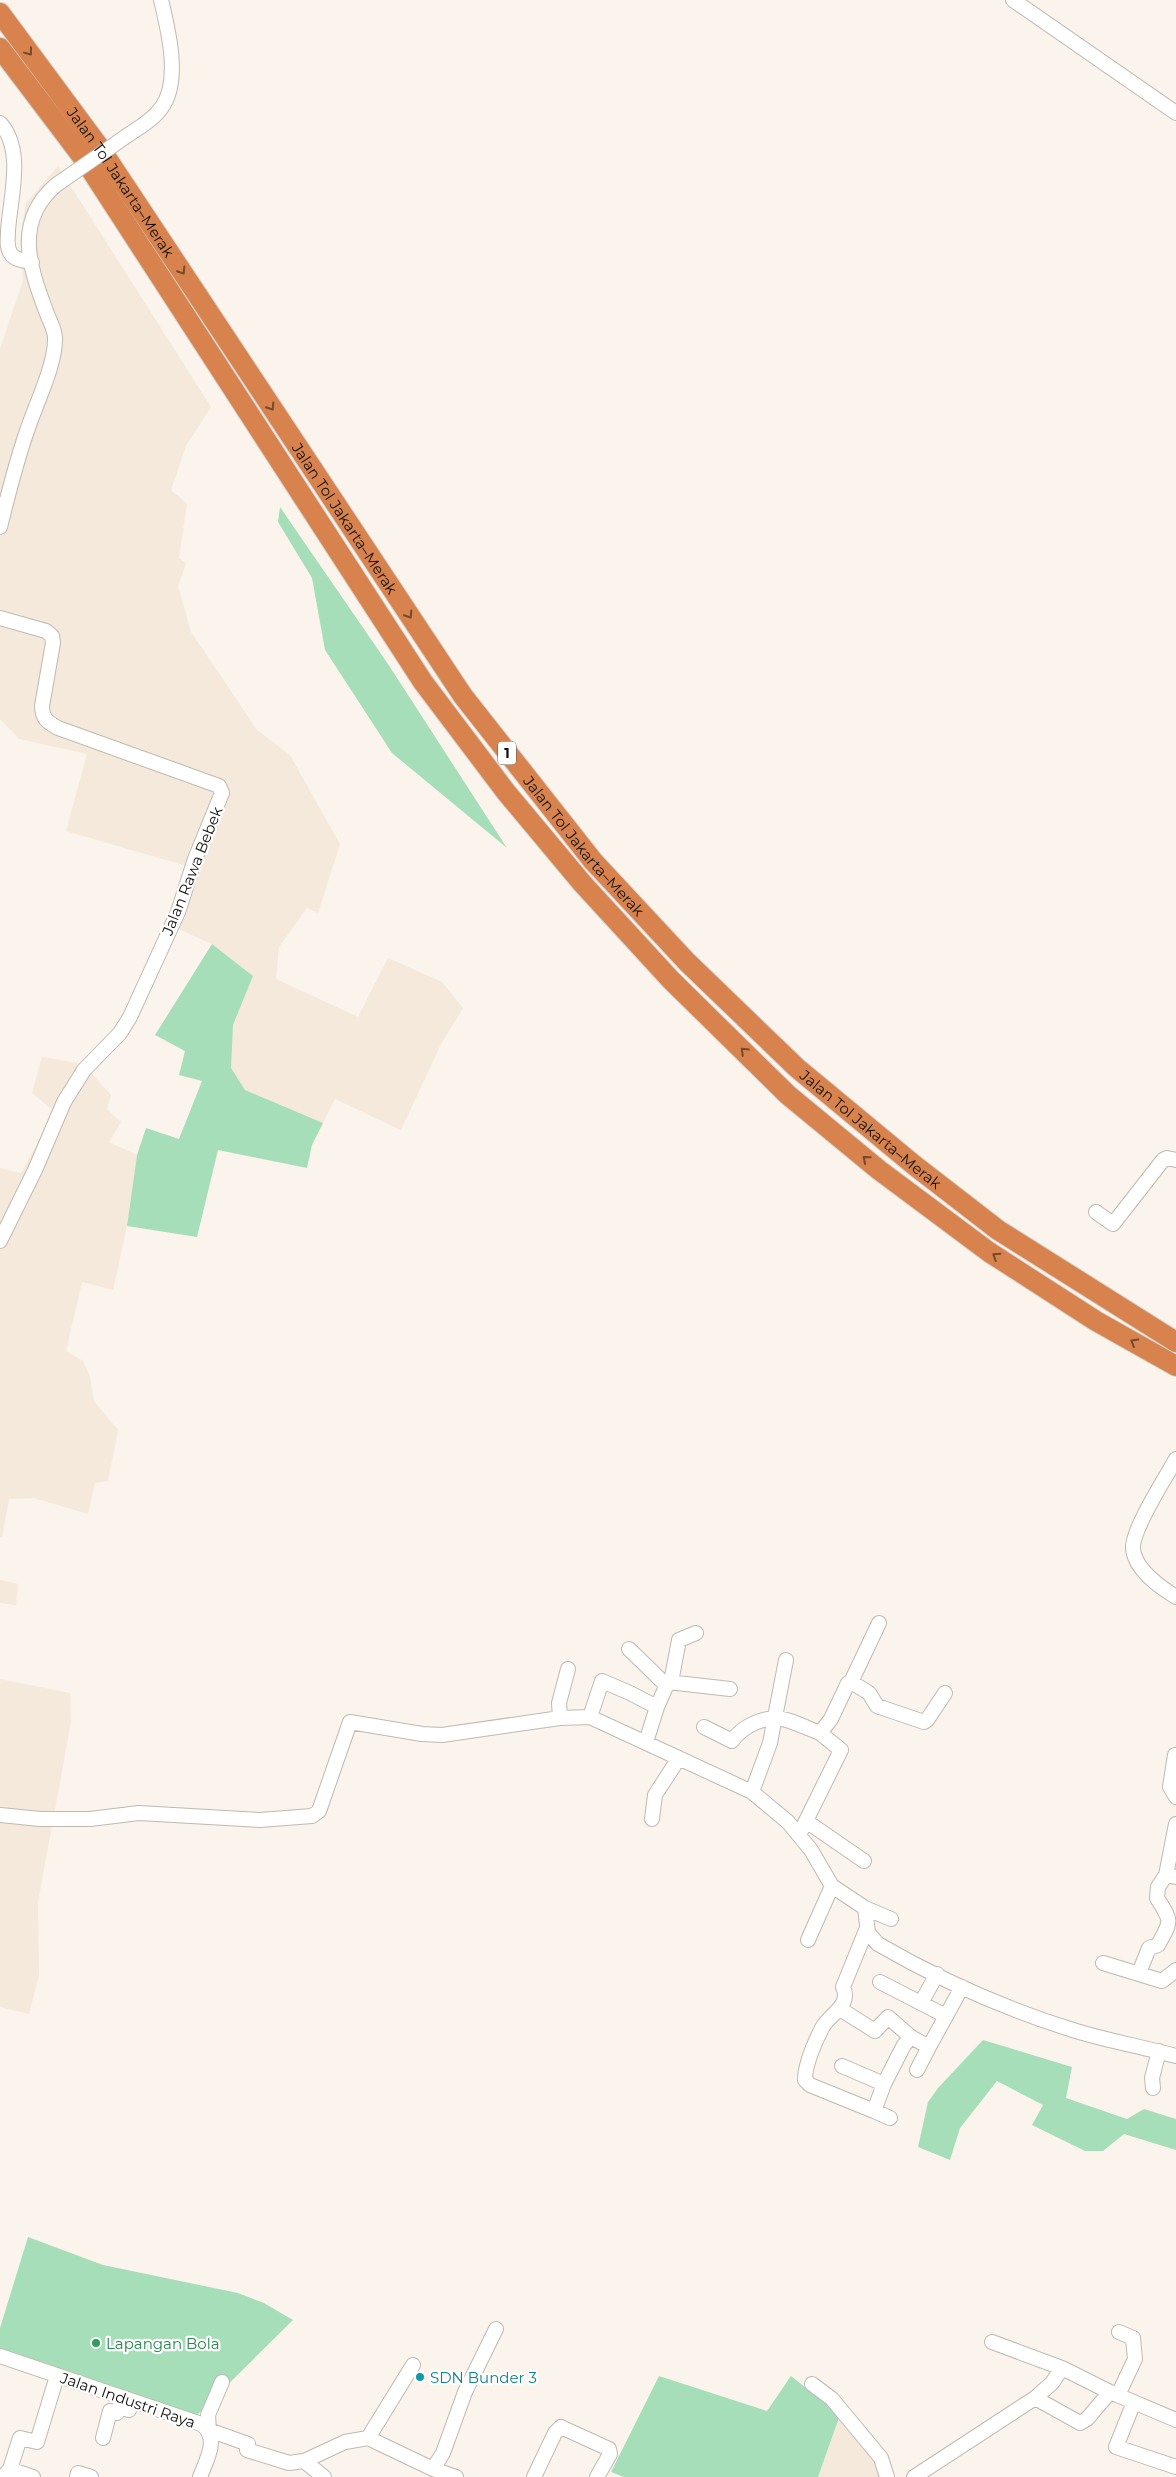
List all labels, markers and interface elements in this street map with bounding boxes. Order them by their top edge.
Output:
one-way arrow [23,46,32,56]
street label: Jalan Tol Jakarta–Merak [63,102,179,261]
one-way arrow [176,266,185,275]
one-way arrow [265,402,275,411]
street label: Jalan Tol Jakarta–Merak [288,438,402,597]
one-way arrow [403,610,413,619]
road number: 1 [498,741,516,764]
street label: Jalan Tol Jakarta–Merak [519,771,649,920]
street label: Jalan Rawa Bebek [157,804,226,939]
one-way arrow [741,1048,750,1057]
street label: Jalan Tol Jakarta–Merak [796,1065,946,1193]
one-way arrow [862,1156,871,1165]
one-way arrow [992,1253,1001,1262]
one-way arrow [1130,1339,1139,1349]
place label: Lapangan Bola [106,2334,220,2353]
marker: Lapangan Bola [90,2337,102,2349]
street label: Jalan Industri Raya [57,2368,198,2432]
place label: SDN Bunder 3 [430,2368,537,2387]
marker: SDN Bunder 3 [414,2371,426,2383]

